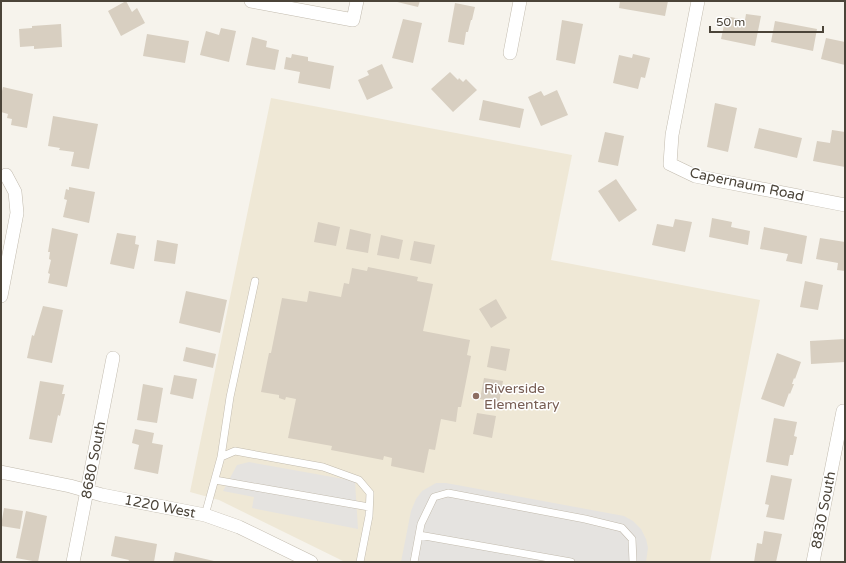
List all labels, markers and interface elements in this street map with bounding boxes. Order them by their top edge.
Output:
scale bar [710,8,823,34]
text: 50 m [716,15,745,29]
street label: Capernaum Road [688,164,806,205]
place label: Riverside Elementary [484,380,560,413]
marker: Riverside Elementary [471,391,481,401]
street label: 8680 South [78,420,109,500]
street label: 8830 South [808,470,839,550]
street label: 1220 West [123,491,198,522]

